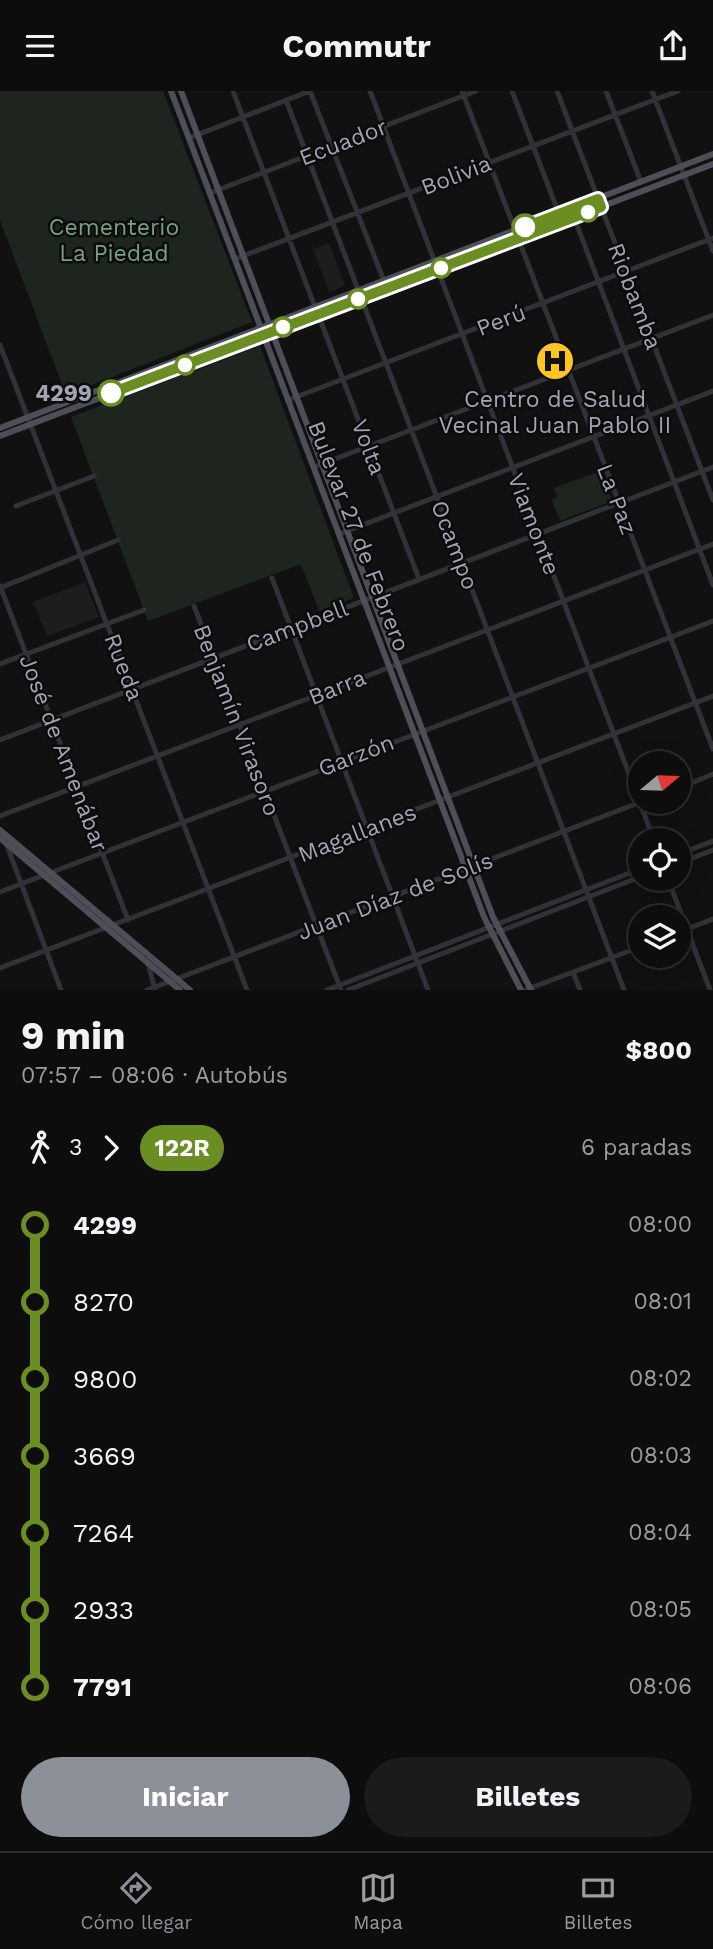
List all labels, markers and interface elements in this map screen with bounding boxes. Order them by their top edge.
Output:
icon: menu [21,27,59,65]
text: Commutr [282,27,431,65]
icon: share [654,27,692,65]
street label: Ecuador [295,113,391,172]
street label: Bolivia [417,150,495,201]
unlabelled marker [578,202,598,222]
park label: Cementerio La Piedad [49,214,179,267]
unlabelled marker [512,214,538,240]
street label: Riobamba [602,239,667,353]
unlabelled marker [431,258,451,278]
unlabelled marker [348,289,368,309]
street label: Perú [473,299,530,342]
unlabelled marker [273,317,293,337]
hospital icon: Centro de Salud Vecinal Juan Pablo II [534,340,576,382]
unlabelled marker [175,355,195,375]
place label: 4299 [35,380,92,407]
marker: 4299 [98,380,124,406]
place label: Centro de Salud Vecinal Juan Pablo II [439,386,671,439]
street label: Volta [346,416,391,479]
street label: Bulevar 27 de Febrero [302,417,415,655]
street label: La Paz [591,460,642,538]
street label: Viamonte [502,470,565,579]
street label: Ocampo [425,497,484,594]
street label: Campbell [242,595,352,658]
street label: Benjamín Virasoro [188,621,285,820]
street label: Rueda [98,630,149,705]
street label: José de Amenábar [13,651,114,856]
street label: Barra [305,664,370,711]
street label: Garzón [314,729,398,782]
north arrow [628,751,691,814]
map controls [628,751,691,968]
street label: Magallanes [294,799,420,868]
button: locate [628,828,691,891]
street label: Juan Díaz de Solís [294,847,497,946]
button: layers [628,905,691,968]
text: 9 min [21,1014,126,1058]
text: $800 [626,1035,692,1065]
text: 07:57 – 08:06 · Autobús [21,1062,288,1089]
icon: walk [21,1129,59,1167]
icon: forward [92,1129,130,1167]
text: 3 [69,1134,82,1161]
text: 122R [154,1134,210,1162]
text: 6 paradas [581,1134,692,1161]
text: 4299 [73,1210,137,1240]
text: 08:00 [628,1211,692,1238]
text: 8270 [73,1287,134,1317]
text: 08:01 [633,1288,692,1315]
text: 9800 [73,1364,137,1394]
text: 08:02 [629,1365,692,1392]
text: 3669 [73,1441,136,1471]
text: 08:03 [629,1442,692,1469]
text: 7264 [73,1518,134,1548]
text: 08:04 [628,1519,692,1546]
text: 2933 [73,1595,134,1625]
text: 08:05 [629,1596,692,1623]
text: 7791 [73,1672,132,1702]
text: 08:06 [628,1673,692,1700]
button: Iniciar [21,1757,350,1837]
button: Billetes [364,1757,692,1837]
tab: Cómo llegar [81,1869,192,1934]
tab: Mapa [353,1869,403,1934]
tab: Billetes [564,1869,632,1934]

